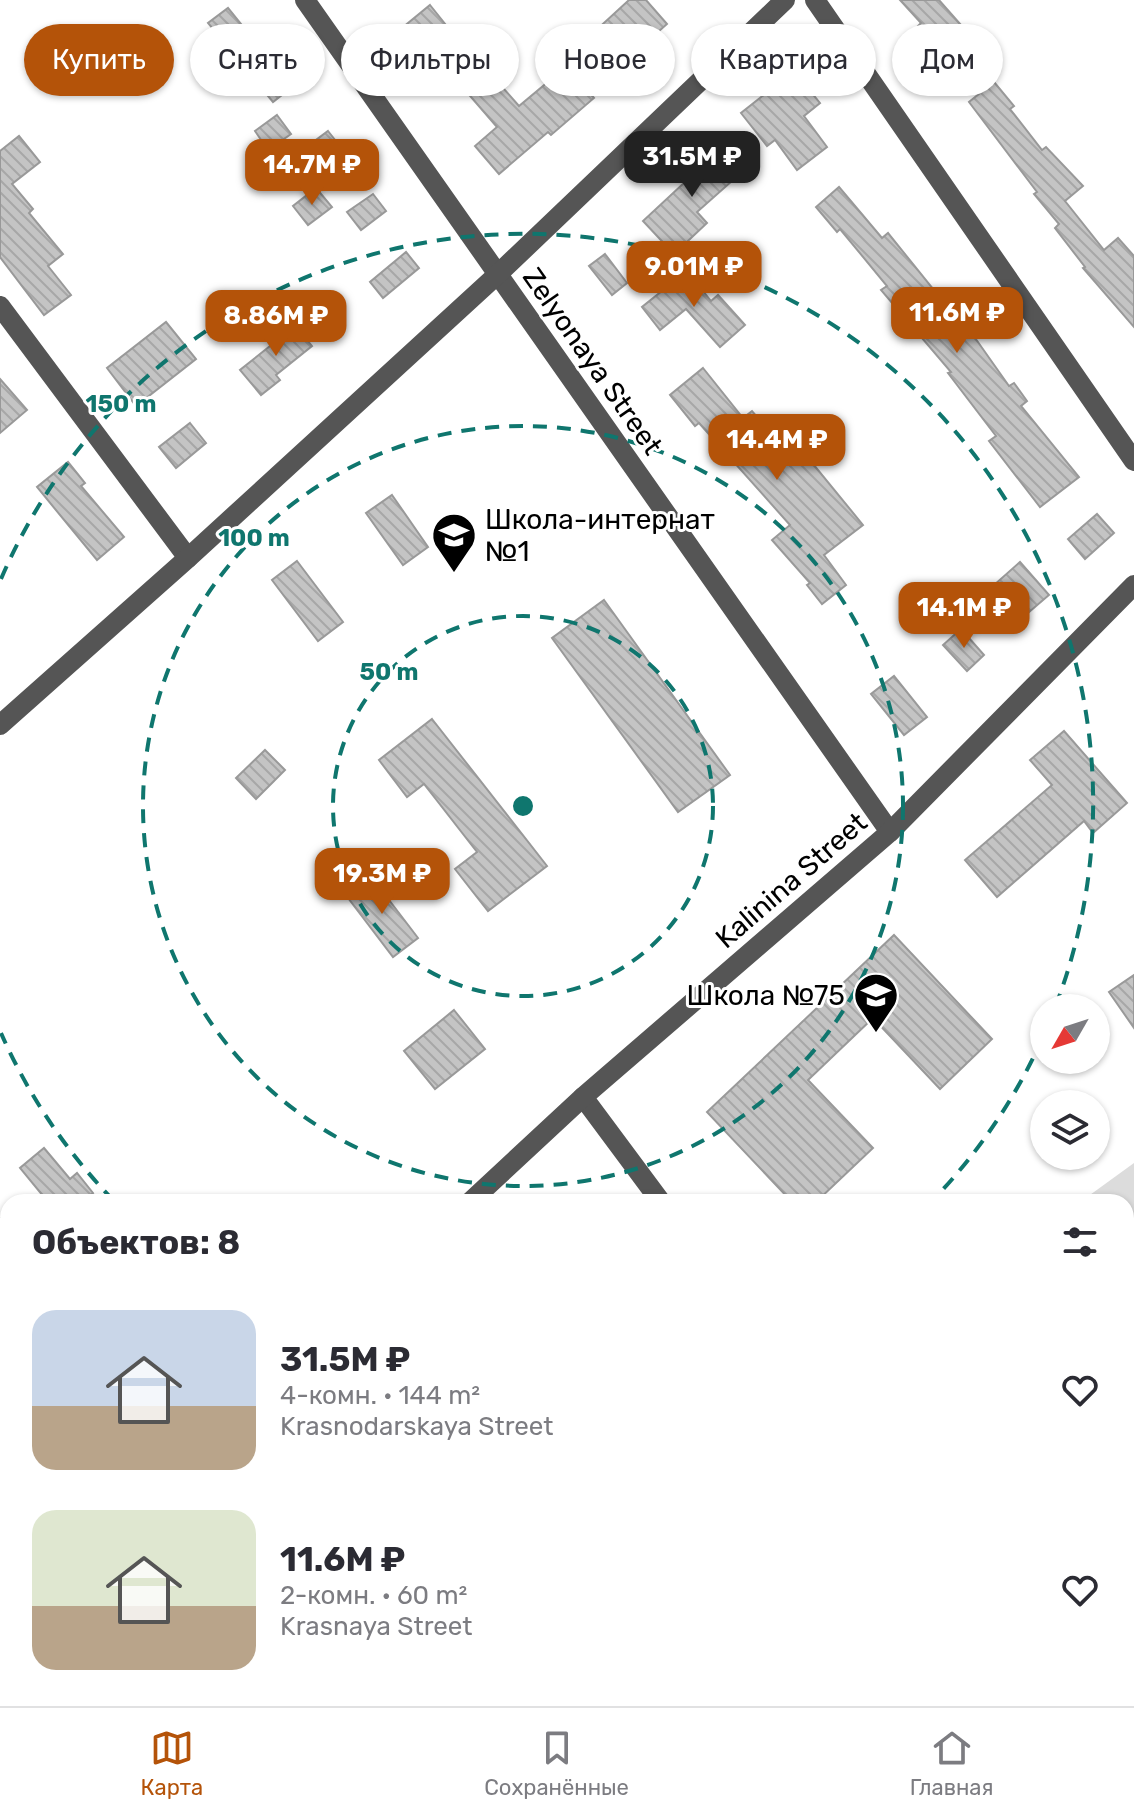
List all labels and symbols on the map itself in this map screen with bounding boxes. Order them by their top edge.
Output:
pin: 31.5M ₽ [618,131,766,199]
pin: 14.7M ₽ [238,139,386,207]
pin: 9.01M ₽ [620,241,768,309]
street label: Zelyonaya Street [516,262,669,461]
pin: 11.6M ₽ [883,287,1031,355]
pin: 8.86M ₽ [202,290,350,358]
text: 150 m [86,390,156,418]
pin: 14.4M ₽ [703,414,851,482]
place label: Школа-интернат №1 [485,503,715,568]
school or university icon: Школа-интернат №1 [430,511,478,574]
text: 100 m [218,524,290,552]
pin: 14.1M ₽ [890,582,1038,650]
text: 50 m [360,658,418,686]
centre of rings [509,792,537,820]
street label: Kalinina Street [709,806,874,955]
pin: 19.3M ₽ [308,848,456,916]
school or university icon: Школа №75 [852,971,900,1034]
place label: Школа №75 [687,979,845,1012]
north arrow [1030,994,1110,1074]

